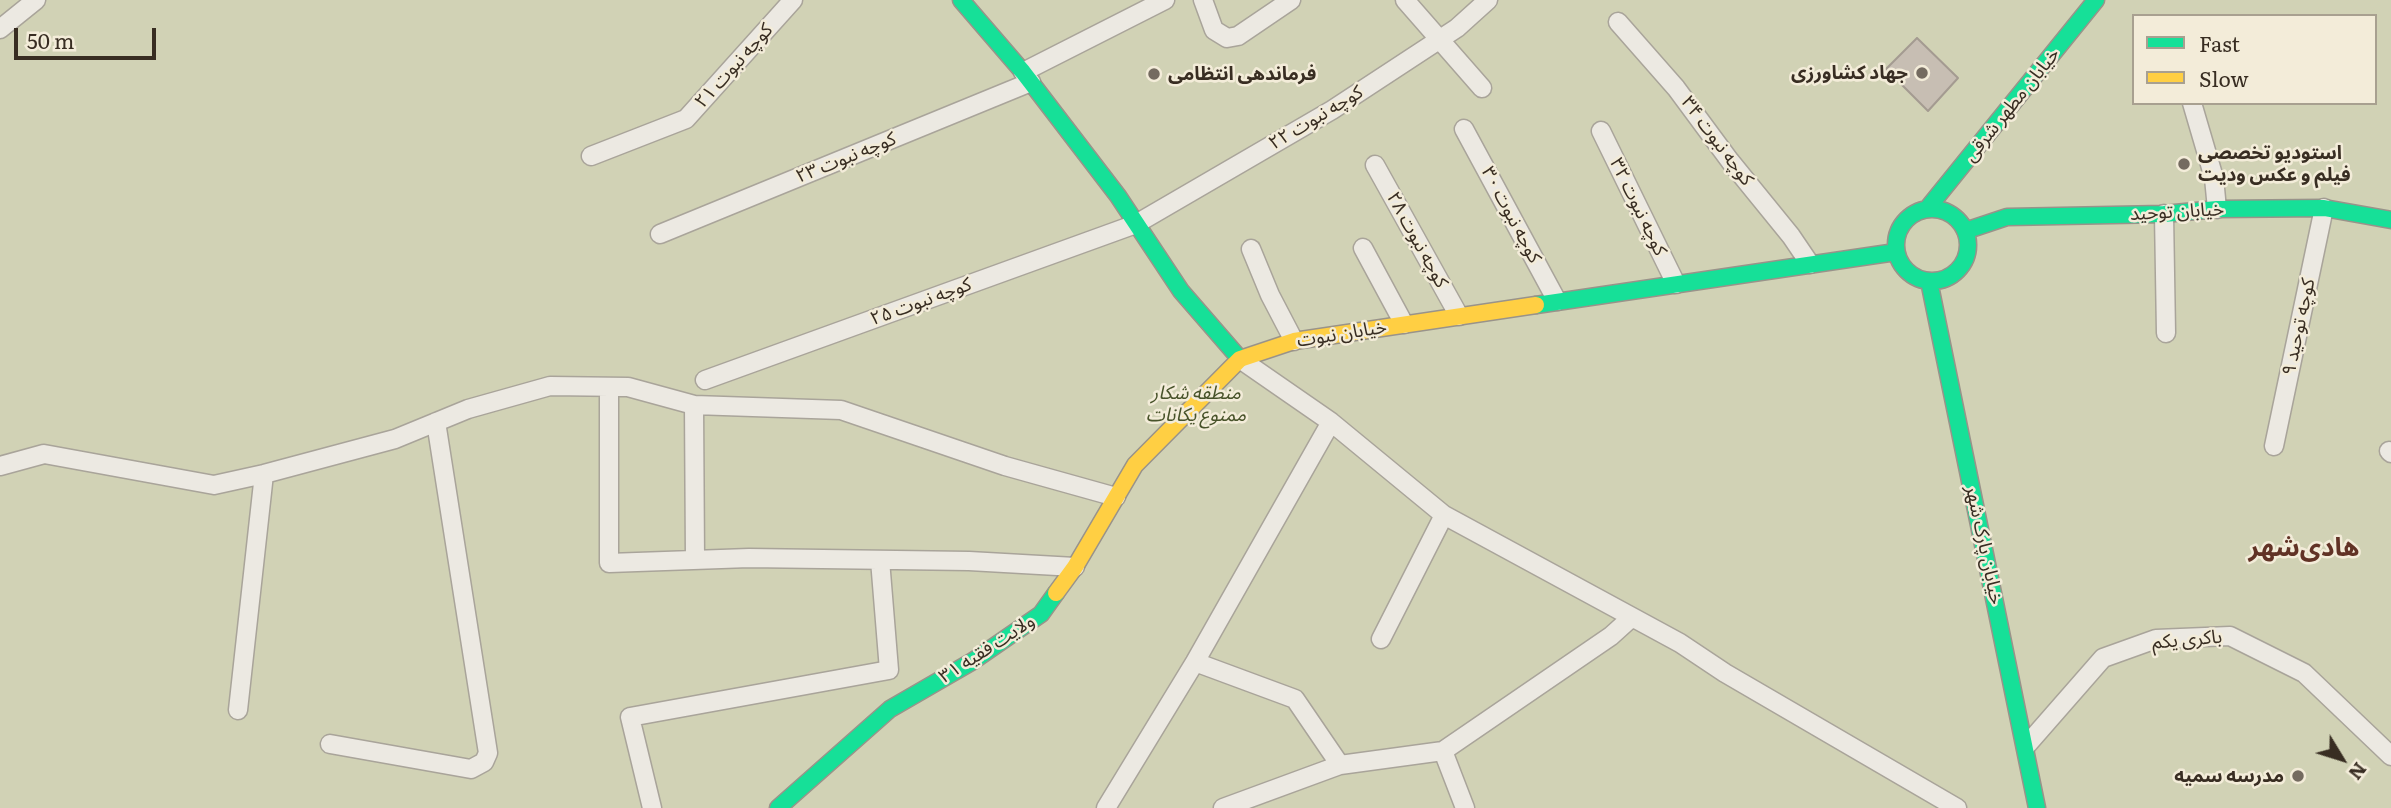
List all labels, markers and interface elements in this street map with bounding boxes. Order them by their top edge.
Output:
scale bar [18,14,159,58]
legend [2132,14,2377,105]
street label: کوچه نبوت ۲۱ [690,19,778,113]
text: 50 m [27,24,74,55]
text: Fast [2199,27,2240,58]
street label: خیابان مطهر شرقی [1959,43,2065,167]
place label: جهاد کشاورزی [1791,62,1908,84]
text: Slow [2199,62,2249,93]
place label: فرماندهی انتظامی [1168,63,1316,85]
marker: جهاد کشاورزی [1914,65,1930,81]
marker: فرماندهی انتظامی [1146,66,1162,82]
street label: کوچه نبوت ۲۲ [1265,81,1367,155]
street label: کوچه نبوت ۳۴ [1676,92,1758,190]
street label: کوچه نبوت ۲۳ [793,128,899,188]
place label: استودیو تخصصی فیلم و عکس ودیت [2198,142,2351,186]
street label: کوچه نبوت ۳۲ [1605,154,1671,260]
marker: استودیو تخصصی فیلم و عکس ودیت [2176,156,2192,172]
street label: کوچه نبوت ۳۰ [1476,163,1546,267]
street label: کوچه نبوت ۲۸ [1381,188,1453,292]
street label: خیابان توحید [2129,198,2225,226]
street label: کوچه نبوت ۲۵ [867,273,975,331]
street label: کوچه توحید ۹ [2278,276,2320,378]
street label: خیابان نبوت [1295,316,1389,352]
park label: منطقه شکار ممنوع یکانات [1146,382,1246,426]
street label: خیابان پارک شهر [1960,483,2008,607]
district label: هادی‌شهر [2249,532,2359,564]
street label: ولایت فقیه ۳۱ [935,610,1039,688]
street label: باکری یکم [2151,626,2223,654]
north arrow [2307,724,2377,794]
text: N [2343,757,2374,787]
place label: مدرسه سمیه [2174,765,2284,787]
marker: مدرسه سمیه [2290,768,2306,784]

